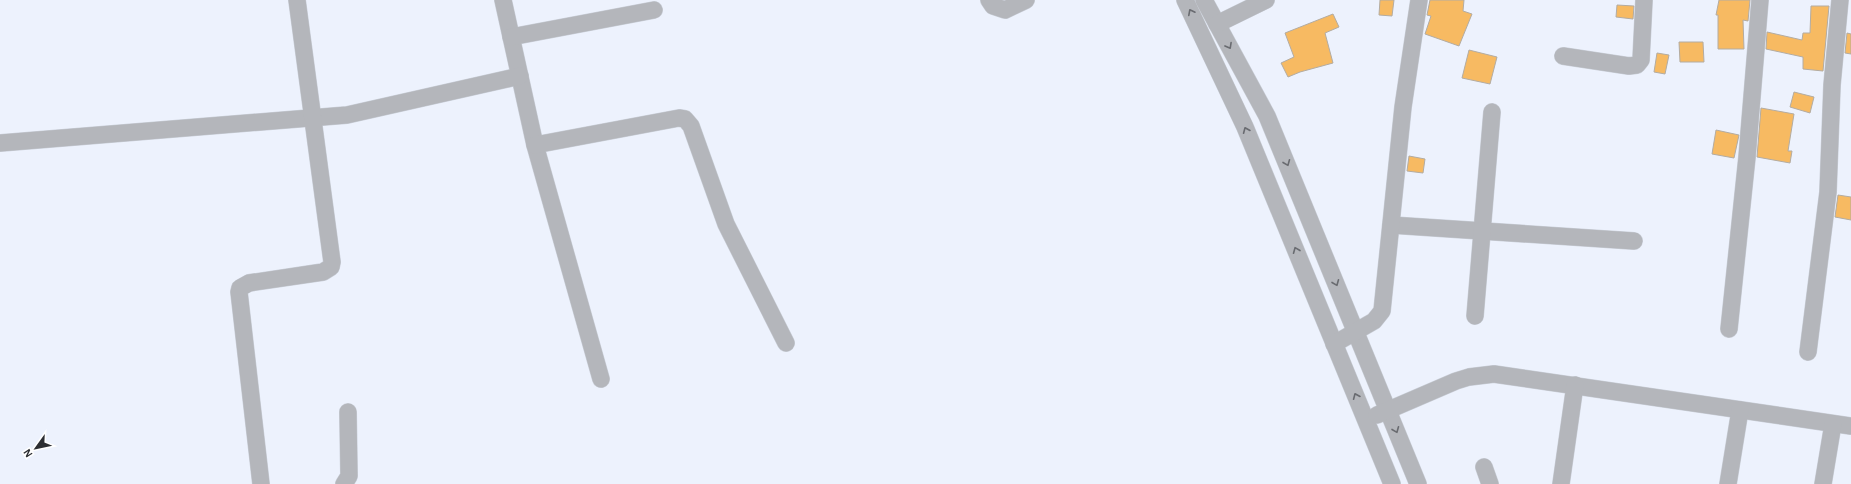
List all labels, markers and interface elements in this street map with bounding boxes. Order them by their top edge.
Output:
one-way arrow [1189,9,1196,16]
one-way arrow [1225,42,1232,50]
one-way arrow [1243,127,1251,134]
one-way arrow [1282,159,1290,166]
one-way arrow [1292,247,1300,254]
one-way arrow [1331,280,1339,287]
one-way arrow [1353,393,1361,401]
one-way arrow [1391,426,1399,433]
north arrow [16,428,56,468]
text: N [21,447,35,459]

